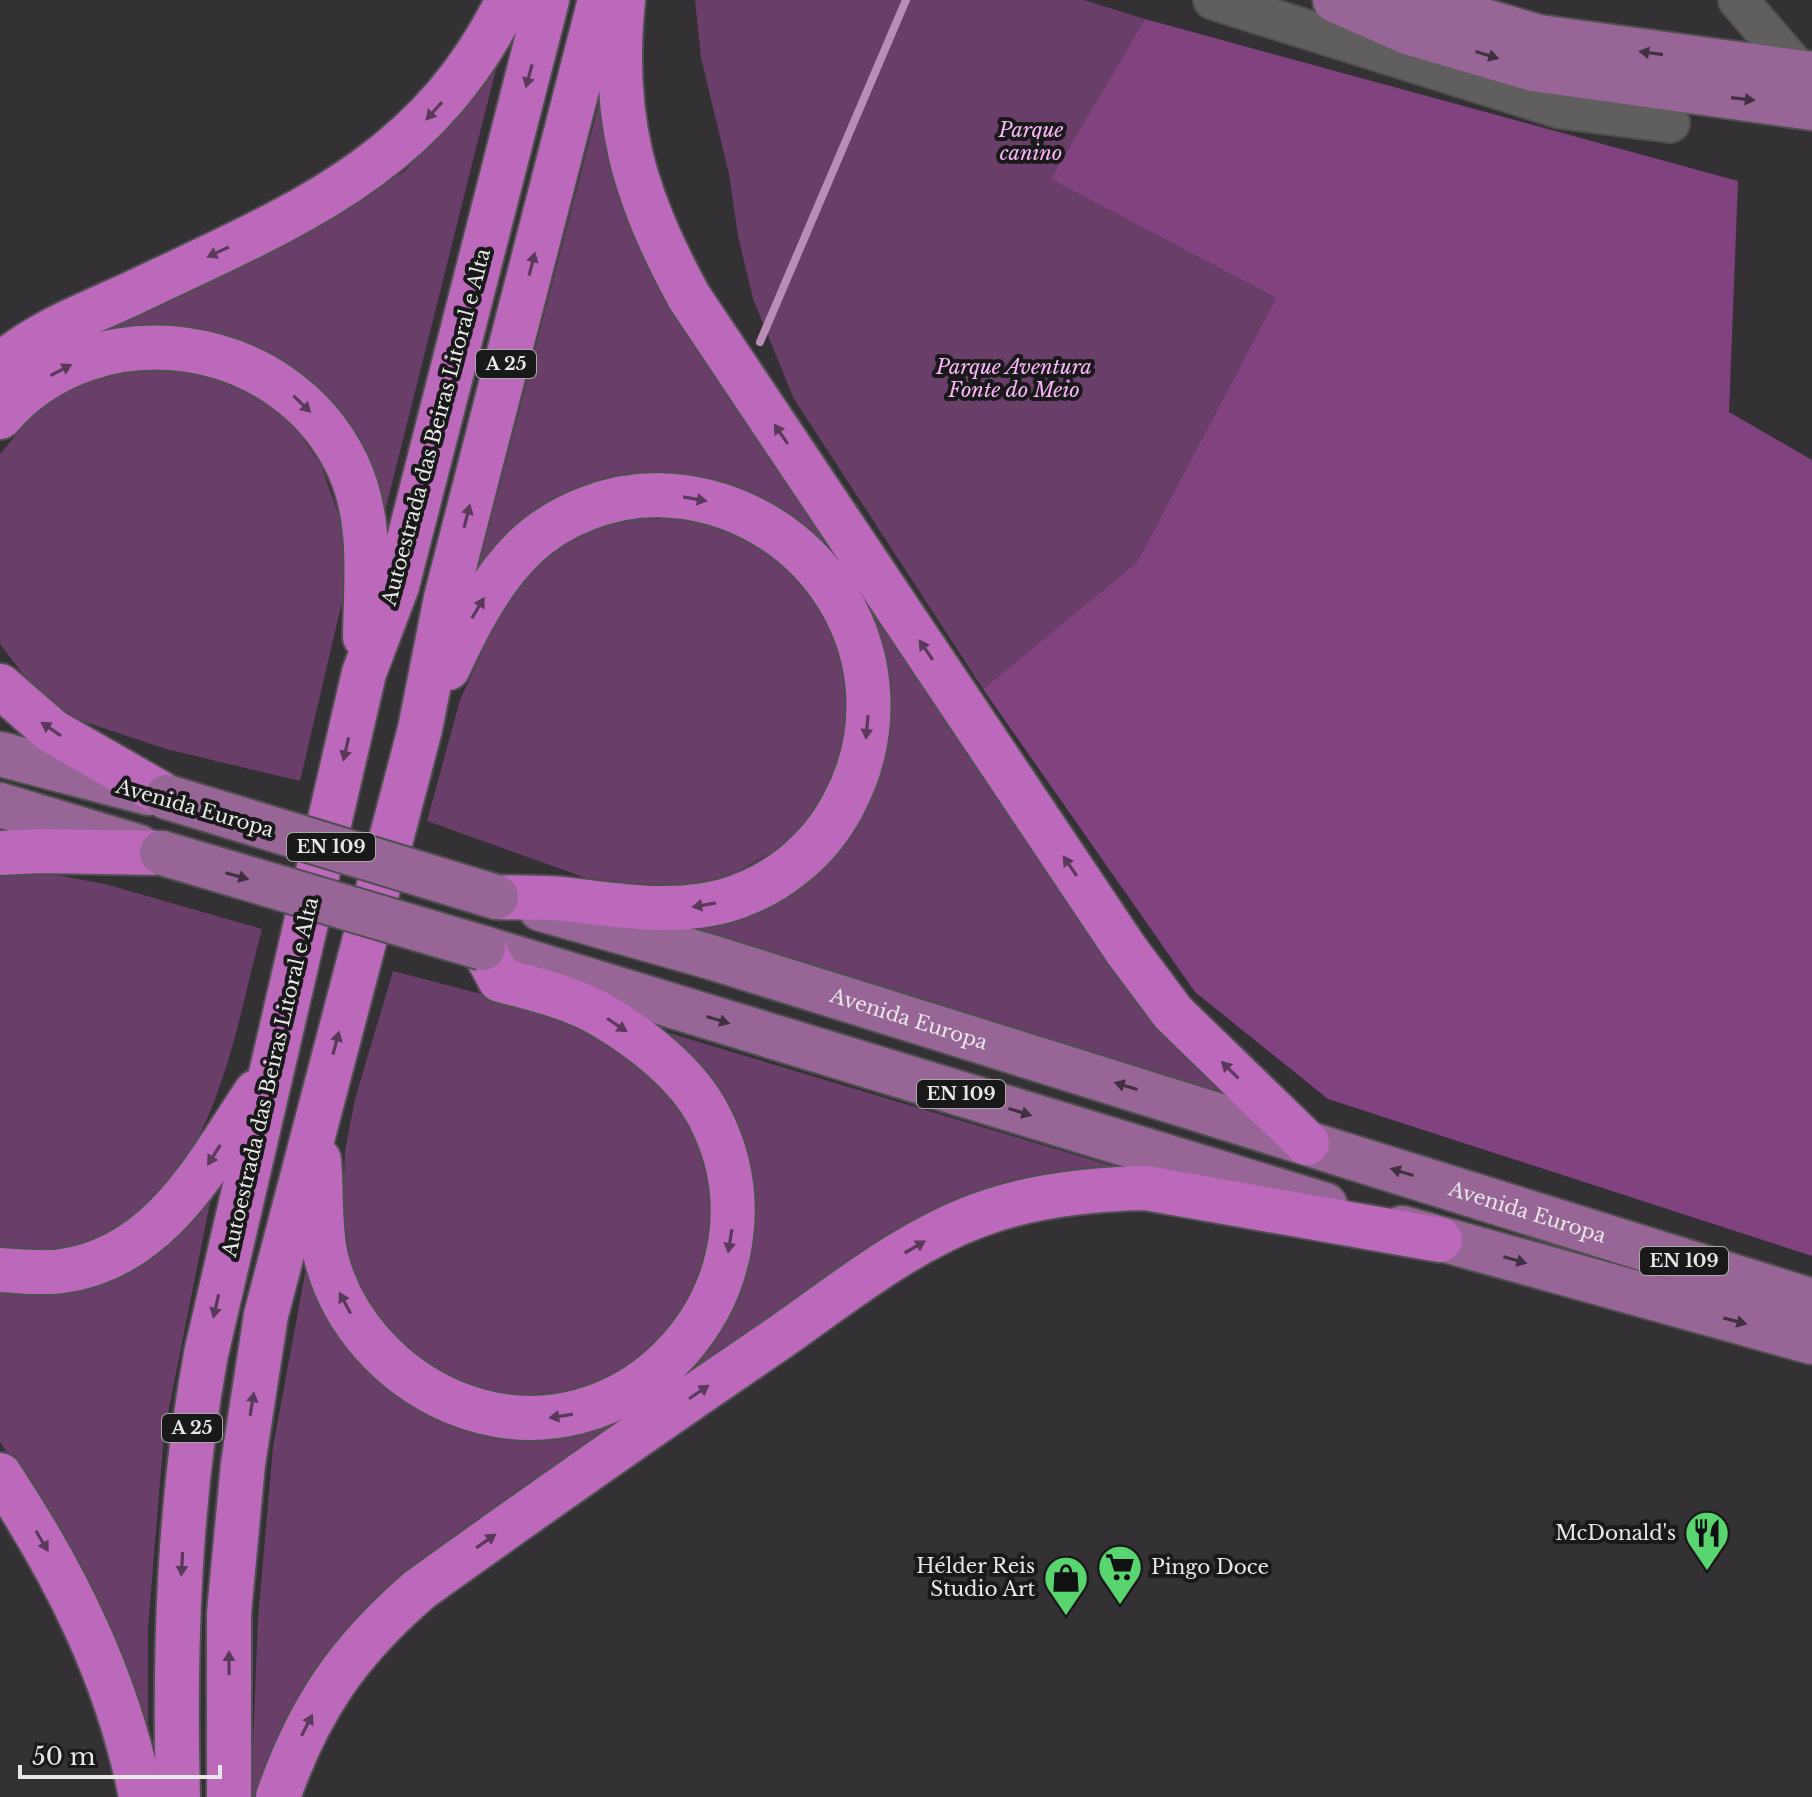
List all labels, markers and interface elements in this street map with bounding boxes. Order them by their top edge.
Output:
one-way arrow [1639,46,1664,59]
one-way arrow [1475,50,1499,62]
one-way arrow [523,63,535,88]
one-way arrow [1731,92,1756,105]
one-way arrow [425,101,443,121]
park label: Parque canino [998,118,1063,165]
one-way arrow [206,245,229,259]
street label: Autoestrada das Beiras Litoral e Alta [376,245,495,609]
one-way arrow [526,252,539,277]
road number: A 25 [476,350,536,378]
park label: Parque Aventura Fonte do Meio [935,355,1092,402]
one-way arrow [50,363,73,376]
one-way arrow [293,394,312,412]
one-way arrow [774,424,789,445]
one-way arrow [682,493,707,506]
one-way arrow [462,503,474,528]
one-way arrow [471,597,485,619]
one-way arrow [918,640,933,661]
one-way arrow [860,715,873,740]
one-way arrow [41,722,62,737]
one-way arrow [340,737,352,762]
street label: Avenida Europa [112,774,278,842]
road number: EN 109 [287,833,375,861]
one-way arrow [1063,856,1078,877]
one-way arrow [224,870,249,882]
street label: Autoestrada das Beiras Litoral e Alta [217,894,323,1260]
one-way arrow [691,899,716,911]
street label: Avenida Europa [826,983,991,1055]
one-way arrow [706,1014,730,1027]
one-way arrow [606,1017,627,1032]
one-way arrow [330,1030,342,1055]
one-way arrow [1222,1061,1240,1080]
road number: EN 109 [917,1080,1005,1108]
one-way arrow [1113,1080,1137,1092]
one-way arrow [1009,1106,1033,1119]
one-way arrow [207,1144,221,1166]
one-way arrow [1390,1166,1414,1178]
street label: Avenida Europa [1445,1176,1610,1248]
one-way arrow [723,1229,736,1254]
one-way arrow [904,1240,926,1254]
road number: EN 109 [1640,1247,1728,1275]
one-way arrow [1502,1255,1527,1267]
one-way arrow [339,1292,352,1315]
one-way arrow [210,1294,222,1319]
one-way arrow [1723,1316,1748,1328]
one-way arrow [689,1385,710,1400]
one-way arrow [246,1392,259,1417]
one-way arrow [548,1410,573,1423]
road number: A 25 [162,1414,222,1442]
restaurant icon: McDonald's [1683,1509,1731,1572]
place label: McDonald's [1555,1521,1676,1545]
one-way arrow [35,1530,50,1551]
one-way arrow [476,1534,497,1550]
supermarket icon: Pingo Doce [1096,1543,1144,1606]
one-way arrow [175,1552,188,1577]
place label: Hélder Reis Studio Art [916,1554,1035,1601]
shop icon: Hélder Reis Studio Art [1042,1554,1090,1617]
place label: Pingo Doce [1151,1555,1269,1579]
one-way arrow [223,1650,235,1675]
one-way arrow [300,1713,313,1736]
scale bar [20,1729,220,1779]
text: 50 m [32,1742,96,1771]

